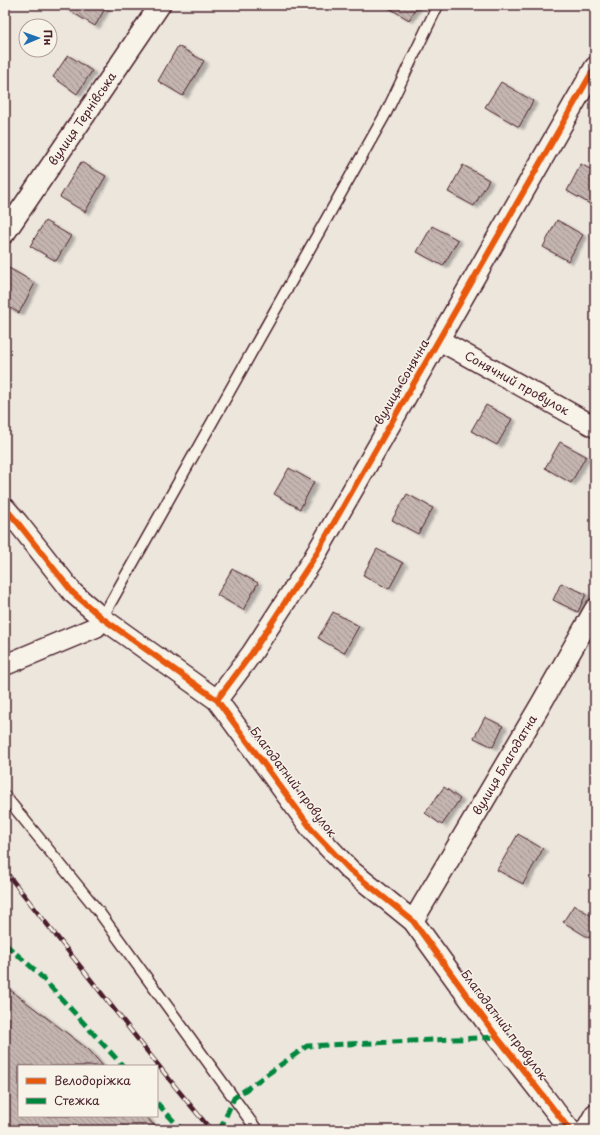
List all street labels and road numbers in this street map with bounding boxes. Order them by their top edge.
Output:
street label: вулиця Тернівська [44,68,120,169]
street label: вулиця Сонячна [369,335,433,428]
street label: Сонячний провулок [462,346,574,419]
street label: вулиця Благодатна [467,711,541,818]
street label: Благодатний провулок [246,722,342,841]
street label: Благодатний провулок [457,965,553,1084]

